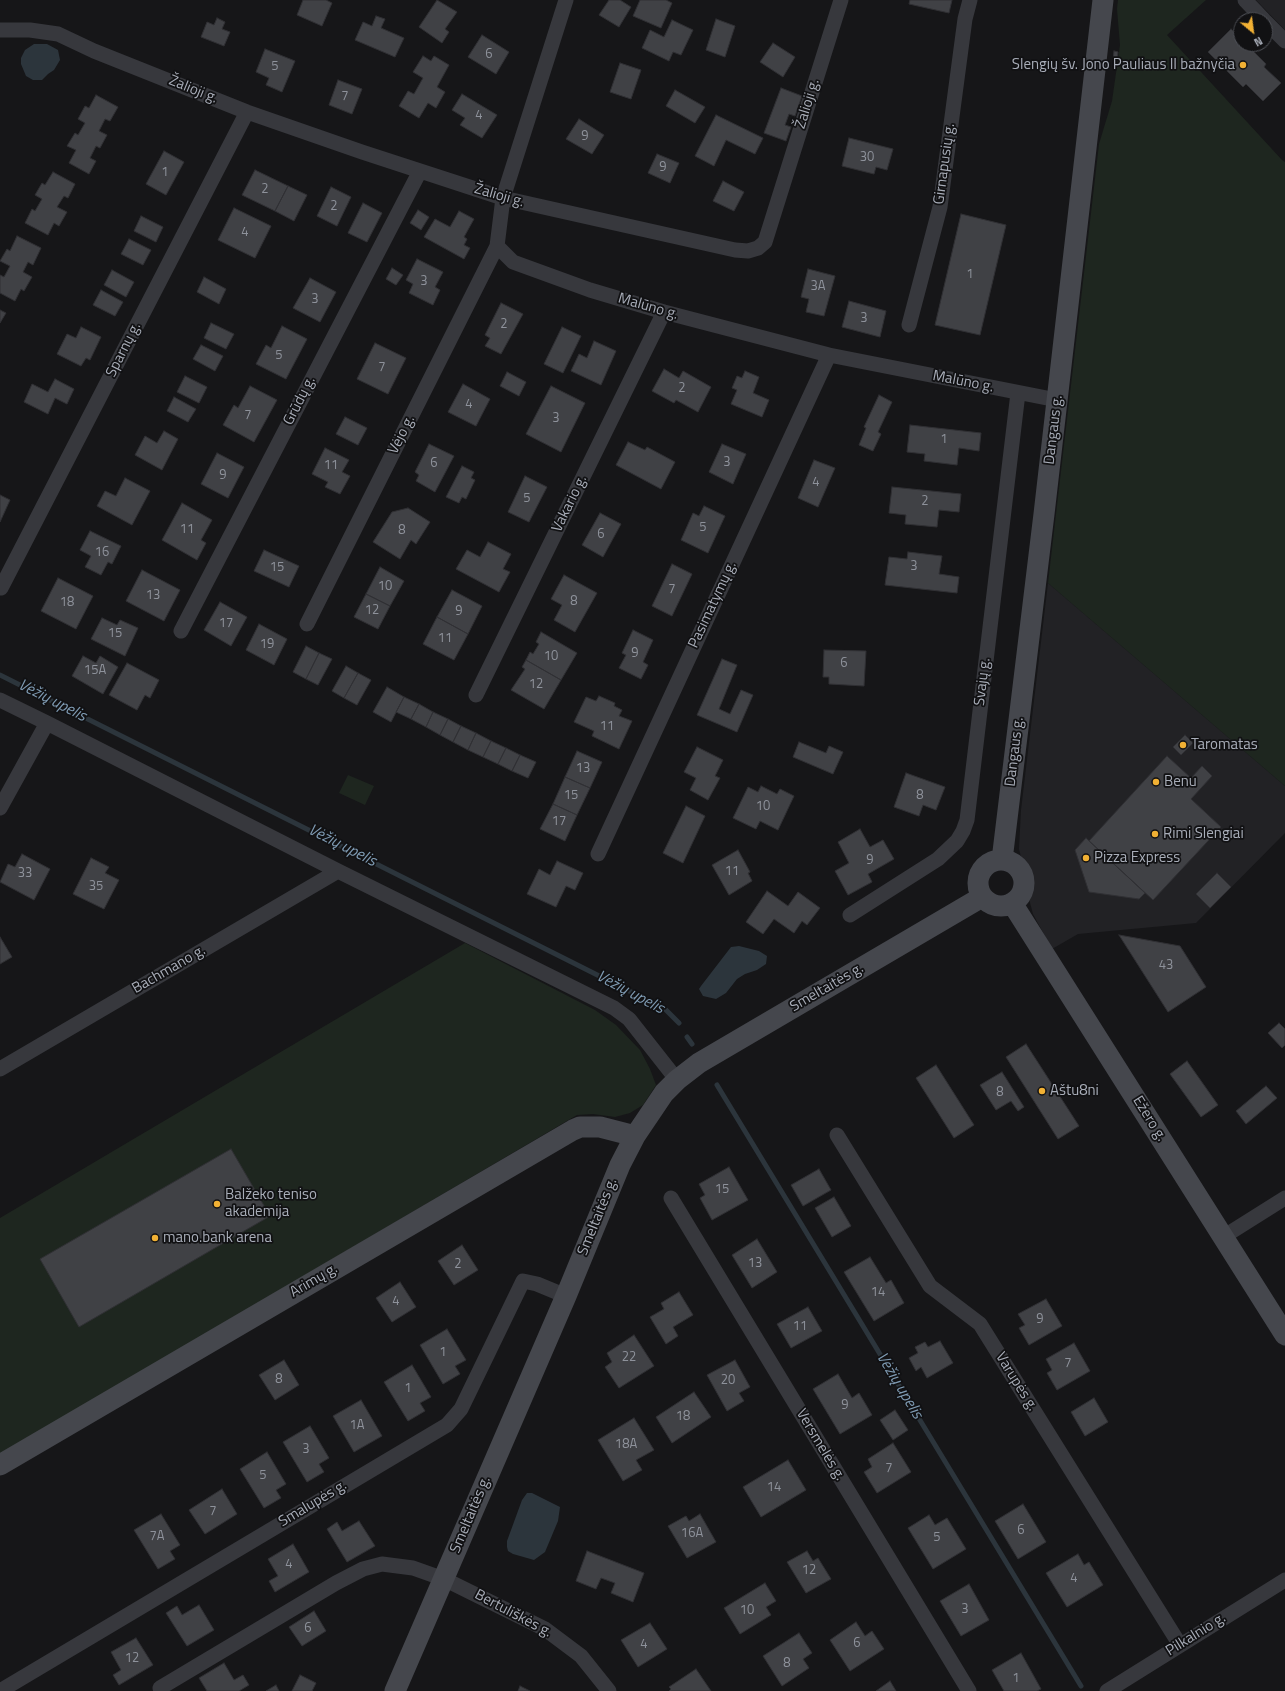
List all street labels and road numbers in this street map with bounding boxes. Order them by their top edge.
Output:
street label: Žalioji g. [166,72,220,108]
street label: Žalioji g. [792,77,824,131]
street label: Girnapusių g. [930,122,960,206]
street label: Žalioji g. [472,180,526,212]
street label: Malūno g. [616,290,680,324]
street label: Sparnų g. [103,320,145,380]
street label: Malūno g. [931,367,995,397]
street label: Grūdų g. [280,374,320,428]
street label: Dangaus g. [1041,394,1067,466]
street label: Vėjo g. [385,413,419,457]
street label: Vakario g. [549,473,591,535]
street label: Pasimatymų g. [685,559,741,651]
street label: Svajų g. [971,657,995,707]
street label: Dangaus g. [1002,716,1028,788]
street label: Bachmano g. [129,942,209,998]
street label: Smeltaitės g. [787,960,867,1016]
street label: Ežero g. [1128,1093,1170,1145]
street label: Smeltaitės g. [574,1176,622,1258]
street label: Arimų g. [287,1260,341,1302]
street label: Varupės g. [991,1349,1041,1415]
street label: Versmelės g. [792,1406,848,1484]
street label: Smeltaitės g. [447,1474,495,1556]
street label: Smalupės g. [276,1477,350,1531]
street label: Bertuliškės g. [471,1586,555,1642]
street label: Pilkalnio g. [1163,1610,1229,1660]

